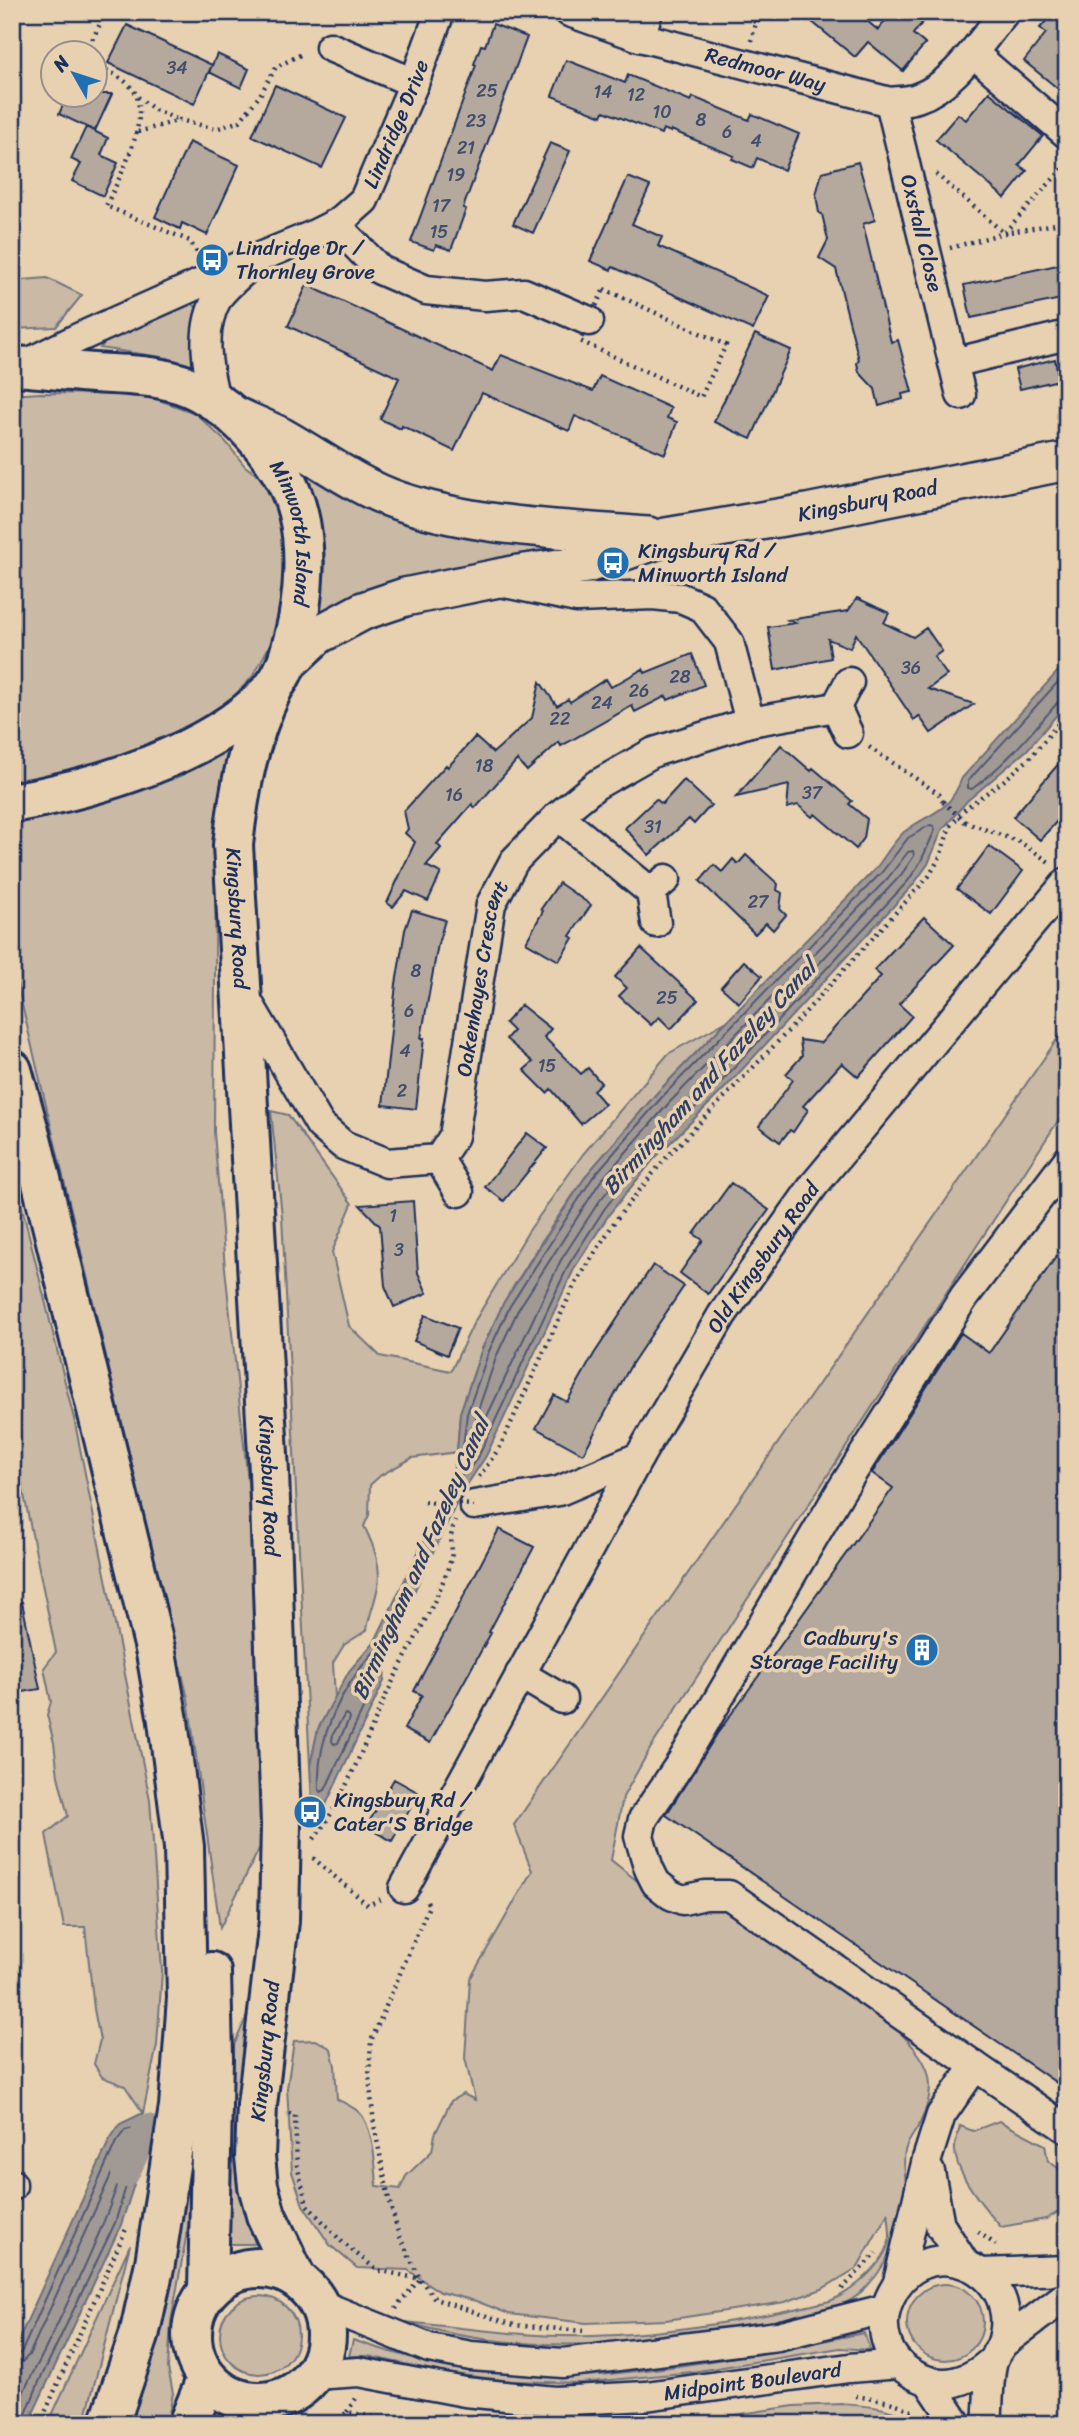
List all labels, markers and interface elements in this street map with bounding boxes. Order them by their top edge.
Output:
street label: Redmoor Way [701,36,830,104]
north arrow [38,38,108,108]
text: N [44,47,79,80]
house number: 34 [166,52,188,84]
street label: Lindridge Drive [352,54,440,195]
house number: 25 [476,75,498,107]
house number: 14 [594,76,612,108]
house number: 12 [627,79,645,111]
house number: 10 [652,96,672,128]
house number: 8 [696,104,707,136]
house number: 23 [466,105,486,137]
house number: 6 [722,116,732,148]
house number: 4 [750,125,762,157]
house number: 21 [457,132,475,164]
house number: 19 [447,159,465,191]
street label: Oxstall Close [889,170,954,296]
house number: 17 [432,190,452,222]
house number: 15 [430,216,448,248]
place label: Lindridge Dr / Thornley Grove [236,229,375,291]
bus stop icon: Lindridge Dr / Thornley Grove [193,241,231,279]
street label: Minworth Island [259,452,322,610]
street label: Kingsbury Road [795,468,943,533]
place label: Kingsbury Rd / Minworth Island [638,532,789,594]
bus stop icon: Kingsbury Rd / Minworth Island [594,544,632,582]
house number: 36 [901,652,921,684]
house number: 28 [669,661,691,693]
house number: 26 [629,675,649,707]
house number: 24 [591,687,613,719]
house number: 22 [550,703,570,735]
house number: 18 [475,750,493,782]
house number: 37 [802,777,824,809]
house number: 16 [445,779,463,811]
house number: 31 [644,811,662,843]
street label: Kingsbury Road [214,846,260,992]
street label: Oakenhayes Crescent [445,873,519,1079]
house number: 27 [748,886,770,918]
water label: Birmingham and Fazeley Canal [592,946,831,1205]
house number: 8 [411,955,422,987]
house number: 25 [656,982,678,1014]
house number: 6 [404,995,414,1027]
house number: 4 [399,1035,411,1067]
house number: 15 [538,1050,556,1082]
house number: 2 [397,1075,407,1107]
street label: Old Kingsbury Road [696,1172,831,1341]
house number: 1 [389,1200,397,1232]
house number: 3 [394,1234,404,1266]
water label: Birmingham and Fazeley Canal [339,1405,504,1707]
street label: Kingsbury Road [247,1414,291,1559]
place label: Cadbury's Storage Facility [750,1619,898,1681]
building icon: Cadbury's Storage Facility [903,1631,941,1669]
place label: Kingsbury Rd / Cater'S Bridge [334,1781,473,1843]
bus stop icon: Kingsbury Rd / Cater'S Bridge [291,1793,329,1831]
street label: Kingsbury Road [239,1977,291,2123]
street label: Midpoint Boulevard [661,2350,846,2412]

